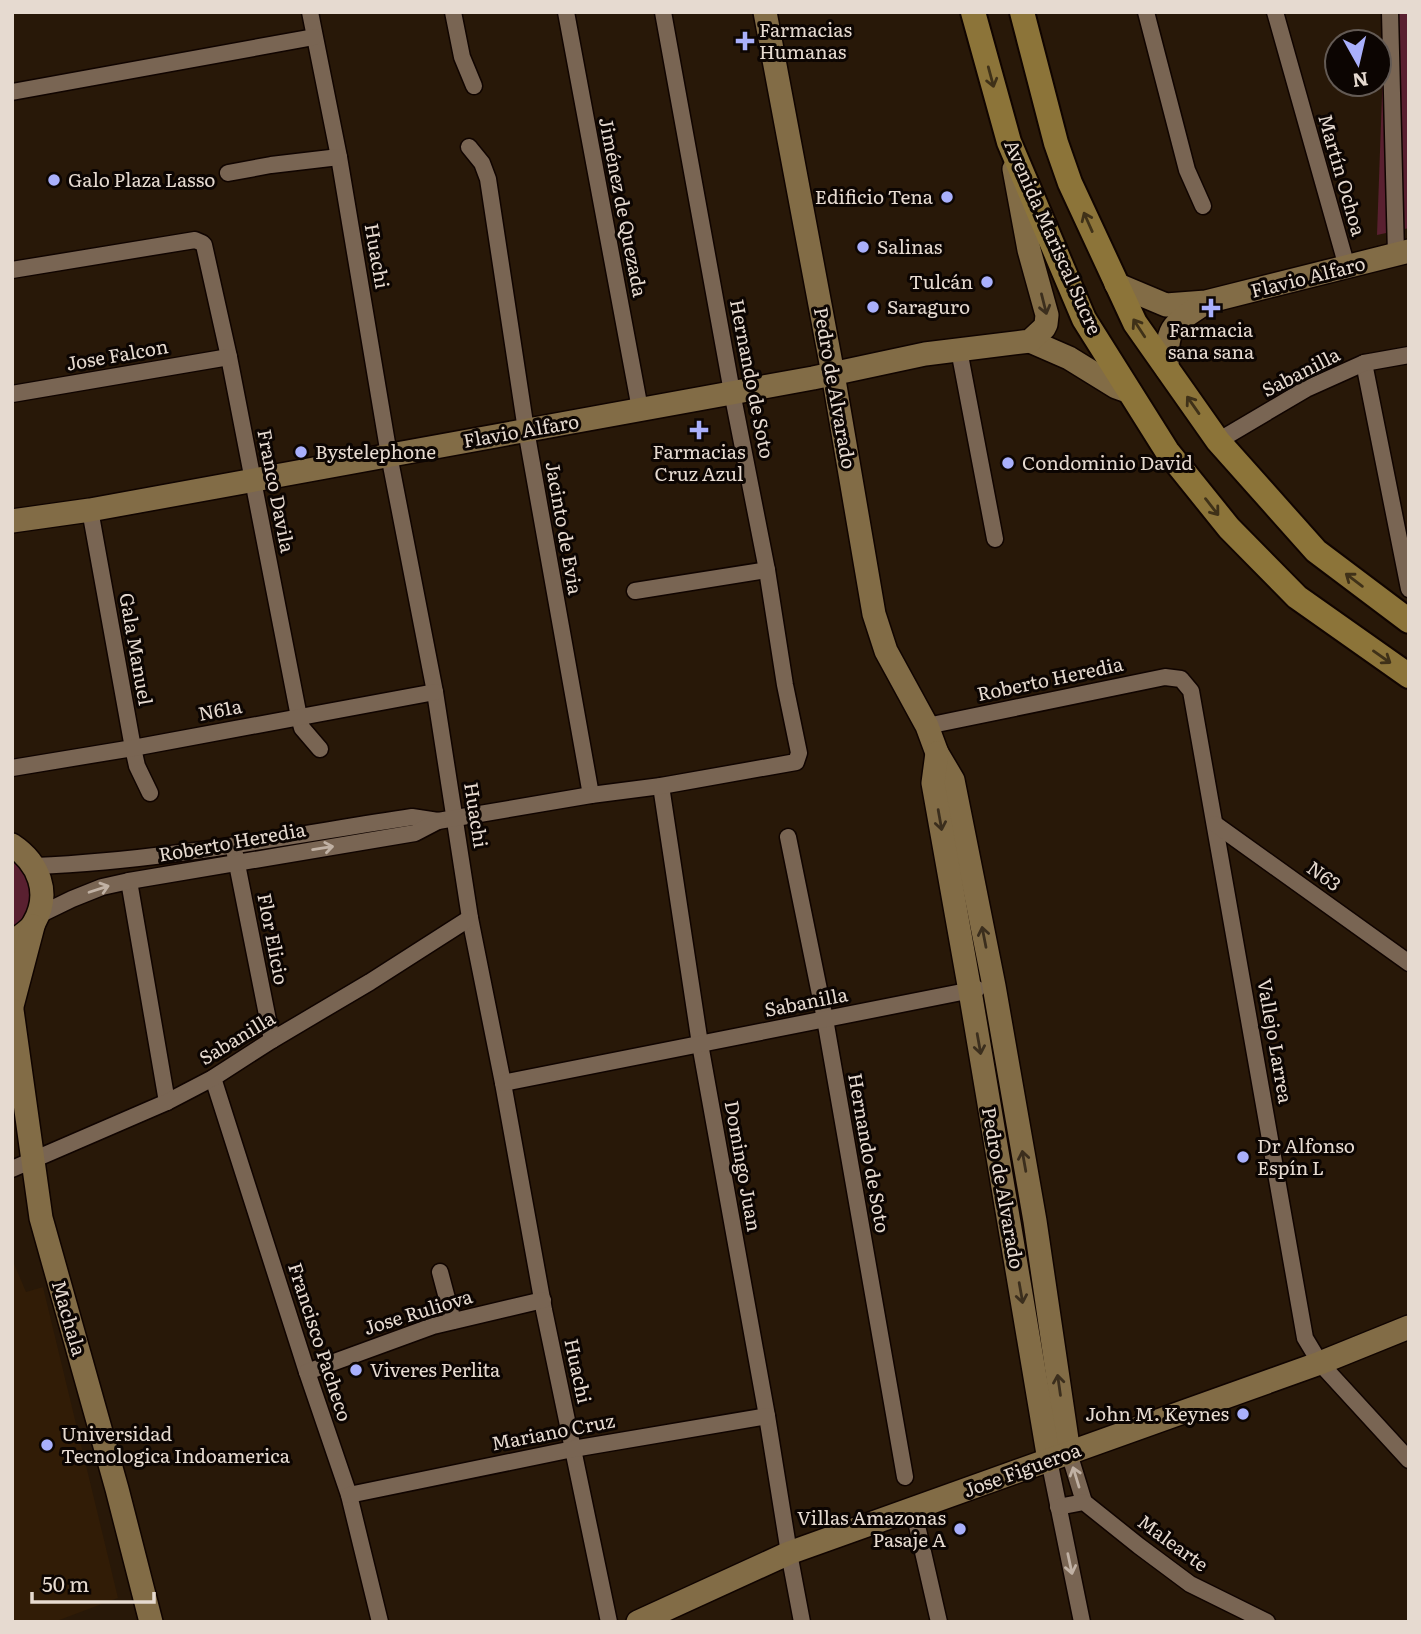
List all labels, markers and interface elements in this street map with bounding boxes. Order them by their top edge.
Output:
place label: Farmacias Humanas [759,15,852,65]
north arrow [1323,28,1393,98]
marker: Farmacias Humanas [737,33,753,49]
one-way arrow [986,66,999,88]
text: N [1351,66,1370,96]
street label: Martín Ochoa [1312,110,1374,240]
street label: Jiménez de Quezada [593,114,655,300]
street label: Avenida Mariscal Sucre [998,134,1110,339]
place label: Galo Plaza Lasso [68,165,215,193]
marker: Galo Plaza Lasso [46,172,62,188]
place label: Edificio Tena [815,182,934,210]
marker: Edificio Tena [939,189,955,205]
one-way arrow [1081,212,1094,233]
street label: Huachi [358,221,398,291]
place label: Salinas [877,232,943,260]
marker: Salinas [855,239,871,255]
street label: Flavio Alfaro [1248,248,1368,304]
place label: Tulcán [909,267,973,295]
marker: Tulcán [979,274,995,290]
place label: Saraguro [887,292,970,320]
one-way arrow [1038,293,1051,315]
street label: Hernando de Soto [724,297,782,461]
marker: Saraguro [865,299,881,315]
marker: Farmacia sana sana [1203,300,1219,316]
street label: Pedro de Alvarado [808,305,864,471]
place label: Farmacia sana sana [1168,315,1255,365]
one-way arrow [1132,319,1146,338]
street label: Jose Falcon [64,331,170,377]
street label: Sabanilla [1257,339,1345,403]
one-way arrow [1186,396,1200,415]
street label: Flavio Alfaro [461,406,581,454]
marker: Farmacias Cruz Azul [691,422,707,438]
street label: Franco Davila [251,427,303,556]
place label: Bystelephone [315,437,436,465]
place label: Farmacias Cruz Azul [653,437,746,487]
marker: Bystelephone [293,444,309,460]
place label: Condominio David [1022,448,1193,476]
marker: Condominio David [1000,455,1016,471]
street label: Jacinto de Evia [539,459,591,597]
one-way arrow [1204,498,1219,516]
one-way arrow [1346,573,1364,588]
street label: Gala Manuel [113,590,161,707]
street label: Roberto Heredia [974,649,1126,707]
one-way arrow [1372,650,1391,664]
street label: N61a [196,691,245,727]
street label: Huachi [458,780,496,850]
one-way arrow [933,809,947,831]
street label: Roberto Heredia [156,814,308,868]
one-way arrow [311,841,334,854]
street label: N63 [1302,853,1348,897]
one-way arrow [88,881,110,894]
street label: Flor Elicio [251,891,297,987]
one-way arrow [977,926,990,949]
street label: Vallejo Larrea [1251,976,1301,1106]
street label: Sabanilla [762,979,851,1023]
street label: Sabanilla [193,1003,280,1071]
one-way arrow [973,1033,986,1055]
street label: Hernando de Soto [842,1071,898,1235]
street label: Domingo Juan [719,1098,769,1234]
street label: Pedro de Alvarado [976,1105,1032,1271]
place label: Dr Alfonso Espín L [1257,1131,1355,1181]
marker: Dr Alfonso Espín L [1235,1149,1251,1165]
one-way arrow [1017,1150,1030,1172]
street label: Francisco Pacheco [282,1259,360,1425]
street label: Machala [46,1277,94,1360]
street label: Jose Ruliova [360,1281,476,1341]
one-way arrow [1015,1281,1028,1304]
street label: Huachi [558,1336,600,1406]
place label: Viveres Perlita [370,1355,501,1383]
marker: Viveres Perlita [348,1362,364,1378]
one-way arrow [1052,1374,1065,1397]
place label: John M. Keynes [1085,1399,1229,1427]
street label: Mariano Cruz [489,1405,617,1457]
marker: John M. Keynes [1235,1406,1251,1422]
place label: Universidad Tecnologica Indoamerica [61,1419,291,1469]
street label: Jose Figueroa [959,1435,1085,1503]
marker: Universidad Tecnologica Indoamerica [39,1437,55,1453]
one-way arrow [1069,1467,1082,1489]
place label: Villas Amazonas Pasaje A [797,1503,946,1553]
street label: Malearte [1132,1507,1215,1578]
marker: Villas Amazonas Pasaje A [952,1521,968,1537]
one-way arrow [1064,1552,1077,1575]
scale bar [32,1560,154,1604]
text: 50 m [42,1567,89,1598]

